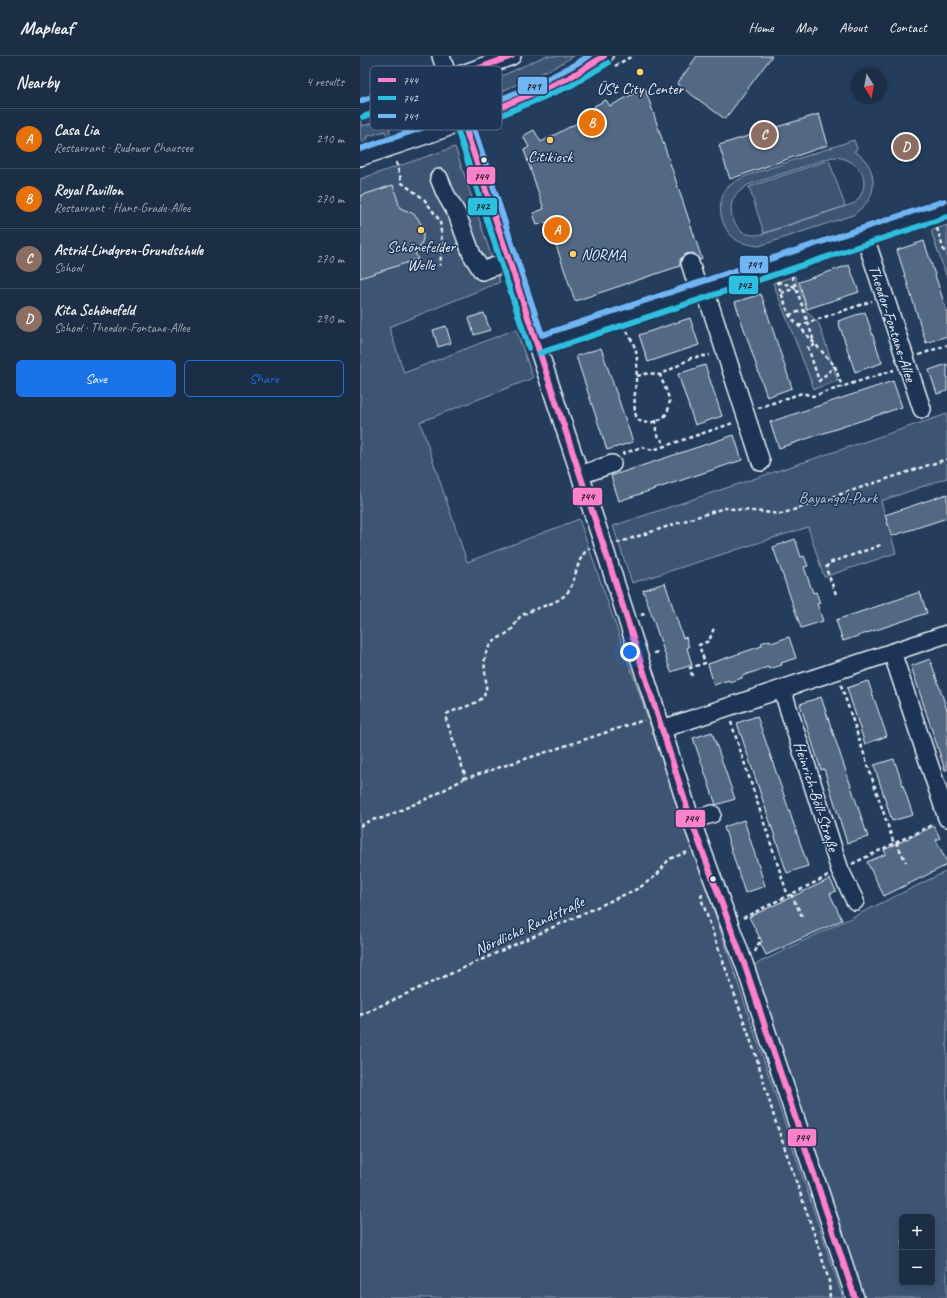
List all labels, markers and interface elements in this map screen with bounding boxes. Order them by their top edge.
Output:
text: Mapleaf [20,16,73,40]
text: Home [748,19,774,36]
text: Map [796,19,817,36]
text: About [839,19,867,36]
text: Contact [889,19,927,36]
legend [370,66,502,130]
marker: ÜSt City Center [635,67,645,77]
north arrow [851,68,887,104]
text: Nearby [16,72,59,93]
text: 744 [403,73,419,87]
text: 4 results [306,74,344,90]
line badge: 741 [517,76,548,95]
text: 741 [526,79,541,93]
place label: ÜSt City Center [597,79,685,99]
text: 742 [403,91,419,105]
pin: B [579,108,605,138]
text: 741 [403,109,419,123]
pin: C [751,120,777,150]
text: Casa Lia [54,121,99,140]
text: A [26,131,32,147]
text: 210 m [316,131,344,147]
pin: D [893,132,919,162]
marker: Citikiosk [545,135,555,145]
text: Restaurant · Rudower Chaussee [54,140,193,156]
place label: Citikiosk [528,147,573,167]
unlabelled marker [479,155,489,165]
line badge: 744 [466,166,496,185]
text: 744 [474,169,490,183]
text: Royal Pavillon [54,181,123,200]
text: B [26,191,32,207]
text: 270 m [316,191,344,207]
line badge: 742 [467,197,498,216]
text: 742 [475,199,490,213]
text: Restaurant · Hans-Grade-Allee [54,200,190,216]
pin: A [544,215,570,245]
marker: Schönefelder Welle [416,225,426,235]
place label: Schönefelder Welle [387,237,456,275]
text: Astrid-Lindgren-Grundschule [54,241,203,260]
place label: NORMA [581,245,627,265]
marker: NORMA [568,249,578,259]
text: C [26,251,32,267]
text: 270 m [316,251,344,267]
line badge: 741 [739,255,769,274]
text: 741 [747,257,762,271]
text: School [54,260,82,276]
street label: Theodor-Fontane-Allee [864,262,921,386]
line badge: 742 [728,275,759,295]
text: 742 [737,278,752,292]
text: Kita Schönefeld [54,301,135,320]
text: D [25,311,33,327]
text: 290 m [316,311,344,327]
text: School · Theodor-Fontane-Allee [54,320,190,336]
button: Save [16,360,176,397]
button: Share [184,360,344,397]
line badge: 744 [572,487,603,506]
park label: Bayangol-Park [799,488,878,508]
text: 744 [580,489,596,503]
your location [620,642,640,662]
street label: Heinrich-Böll-Straße [789,739,844,855]
line badge: 744 [675,809,706,828]
text: 744 [684,811,700,825]
unlabelled marker [708,874,718,884]
street label: Nördliche Randstraße [472,891,589,960]
line badge: 744 [787,1128,817,1147]
text: 744 [795,1130,811,1144]
map controls [899,1214,935,1286]
button: + [899,1214,935,1250]
button: − [899,1250,935,1286]

